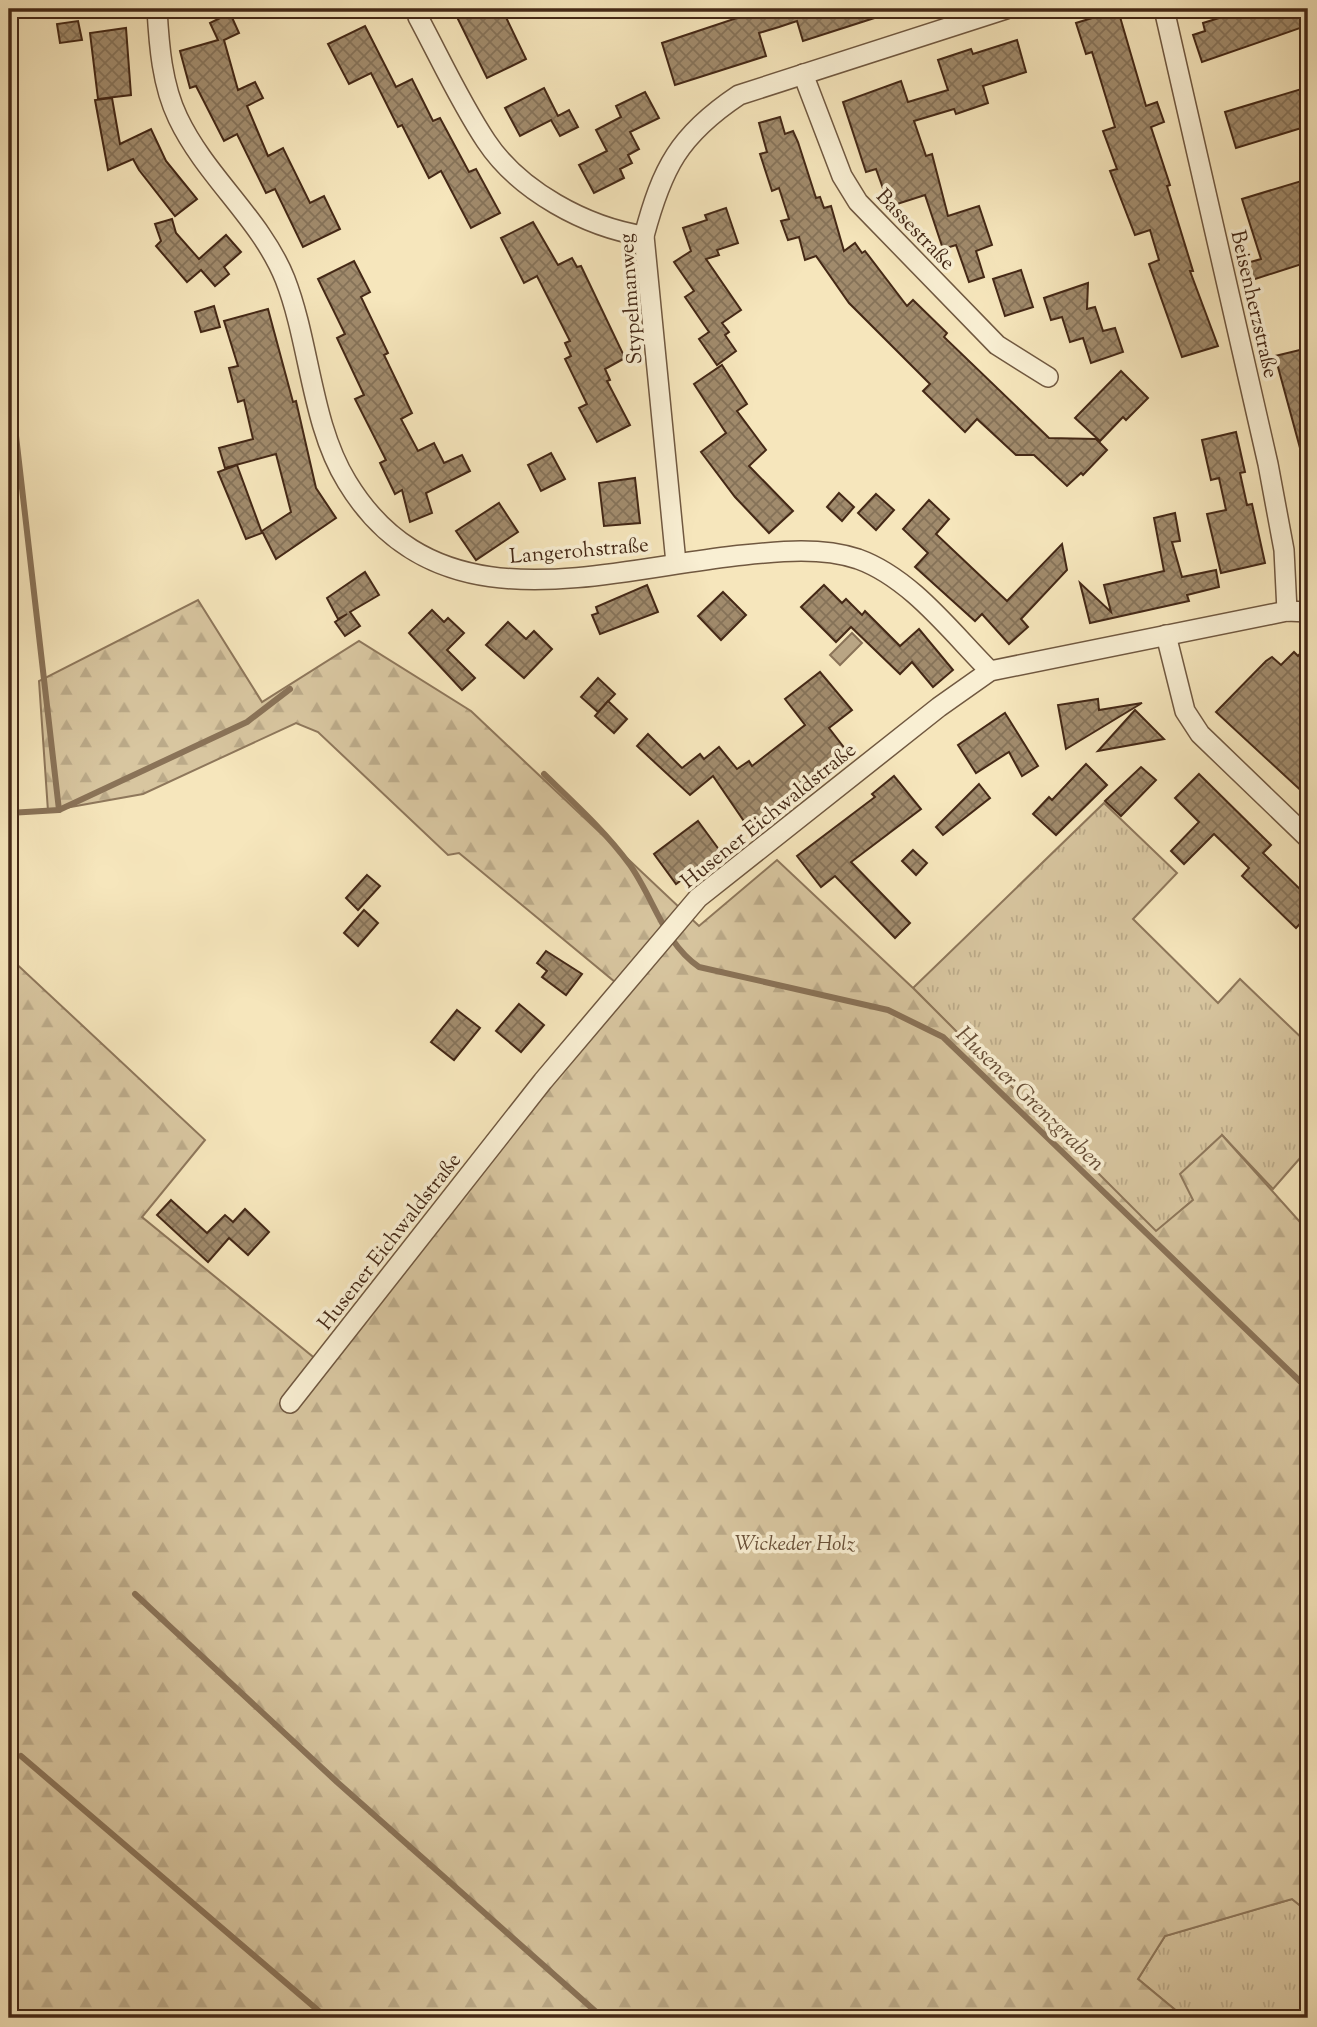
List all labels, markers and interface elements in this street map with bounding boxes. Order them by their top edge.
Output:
street label: Bassestraße [868,183,961,278]
street label: Beisenherzstraße [1221,228,1285,381]
street label: Stypelmanweg [612,232,652,365]
street label: Langerohstraße [508,531,650,573]
street label: Husener Eichwaldstraße [675,736,863,897]
water label: Husener Grenzgraben [947,1020,1112,1180]
street label: Husener Eichwaldstraße [312,1147,469,1337]
park label: Wickeder Holz [735,1530,856,1560]

